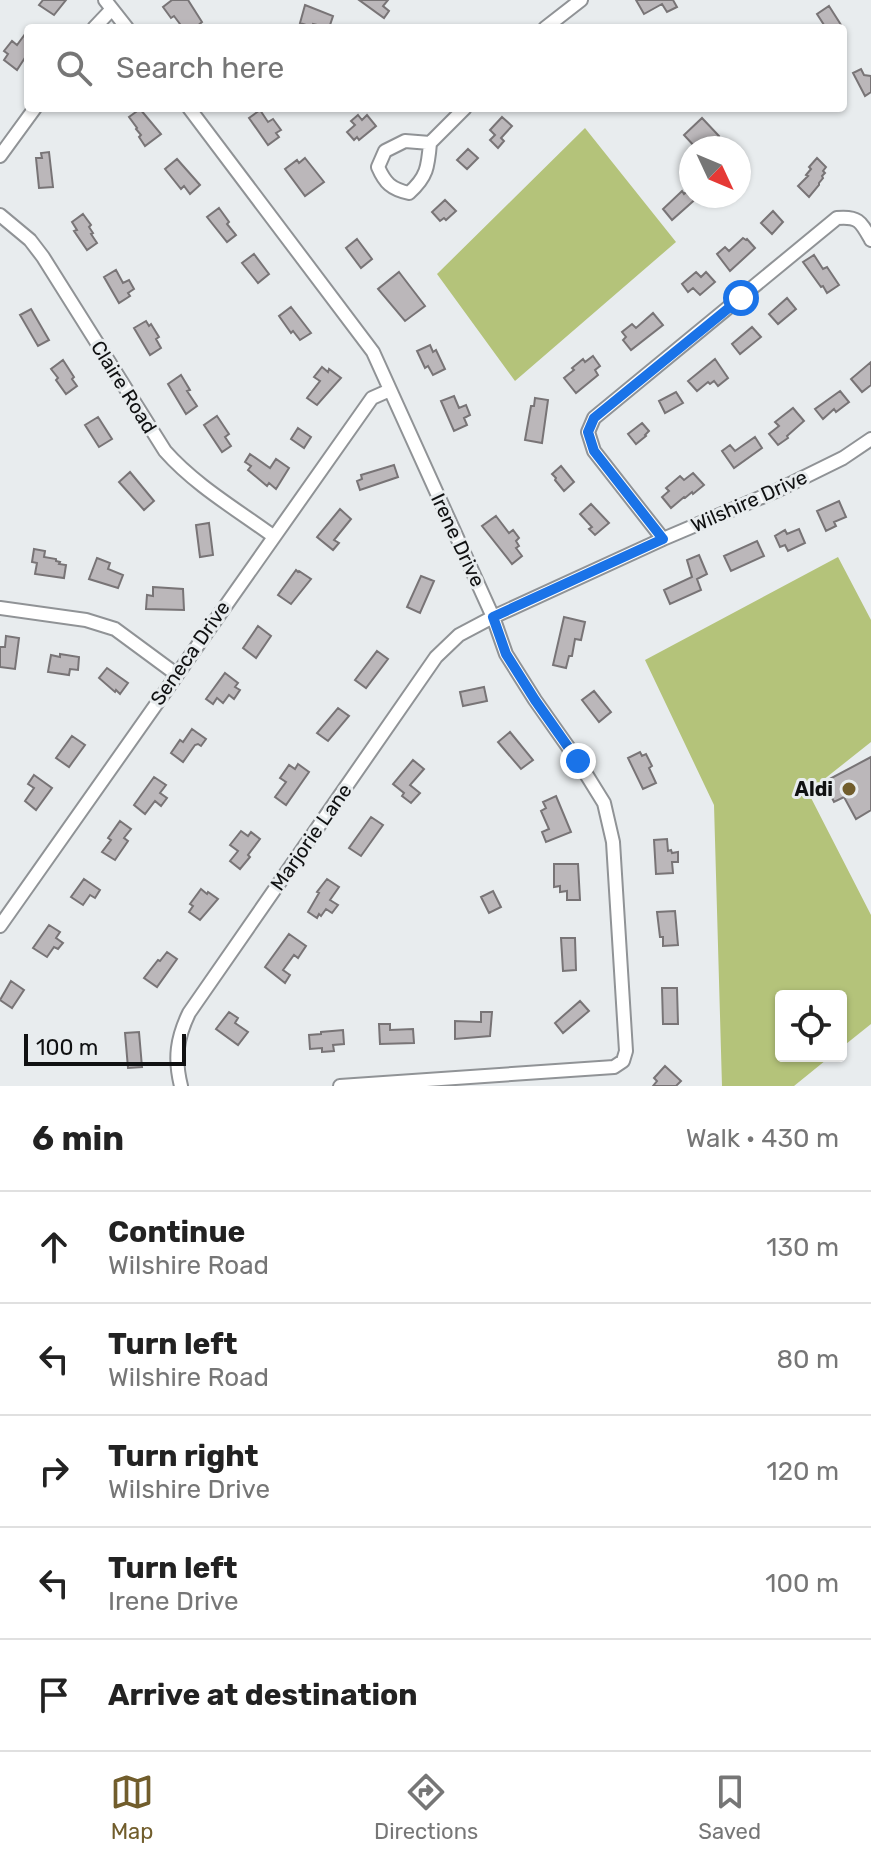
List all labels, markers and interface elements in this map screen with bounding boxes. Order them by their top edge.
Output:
search box [24,24,847,112]
icon: search [52,46,96,90]
text: Search here [116,50,284,86]
north arrow [679,136,751,208]
route start [723,280,759,316]
street label: Claire Road [86,336,162,438]
street label: Wilshire Drive [687,465,811,537]
street label: Irene Drive [426,489,490,591]
street label: Seneca Drive [145,596,235,710]
route end [560,743,596,779]
place label: Aldi [795,777,833,801]
street label: Marjorie Lane [265,779,357,895]
marker: Aldi [840,780,858,798]
map controls [775,990,847,1062]
button: locate [775,990,847,1062]
scale bar [24,1030,186,1066]
text: 100 m [36,1034,98,1061]
text: 6 min [32,1118,124,1159]
text: Walk · 430 m [686,1123,839,1154]
text: Continue [108,1214,245,1250]
icon: ahead [32,1225,76,1269]
text: 130 m [766,1232,839,1263]
text: Wilshire Road [108,1250,269,1281]
text: Turn left [108,1326,238,1362]
icon: left [32,1337,76,1381]
text: 80 m [776,1344,839,1375]
text: Wilshire Road [108,1362,269,1393]
text: Turn right [108,1438,259,1474]
icon: right [32,1449,76,1493]
text: 120 m [767,1456,839,1487]
text: Wilshire Drive [108,1474,270,1505]
text: Turn left [108,1550,238,1586]
icon: left [32,1561,76,1605]
text: 100 m [765,1568,839,1599]
text: Irene Drive [108,1586,239,1617]
icon: arrive [32,1673,76,1717]
text: Arrive at destination [108,1677,418,1713]
tab: Map [110,1770,154,1845]
tab: Directions [374,1770,478,1845]
tab: Saved [698,1770,761,1845]

